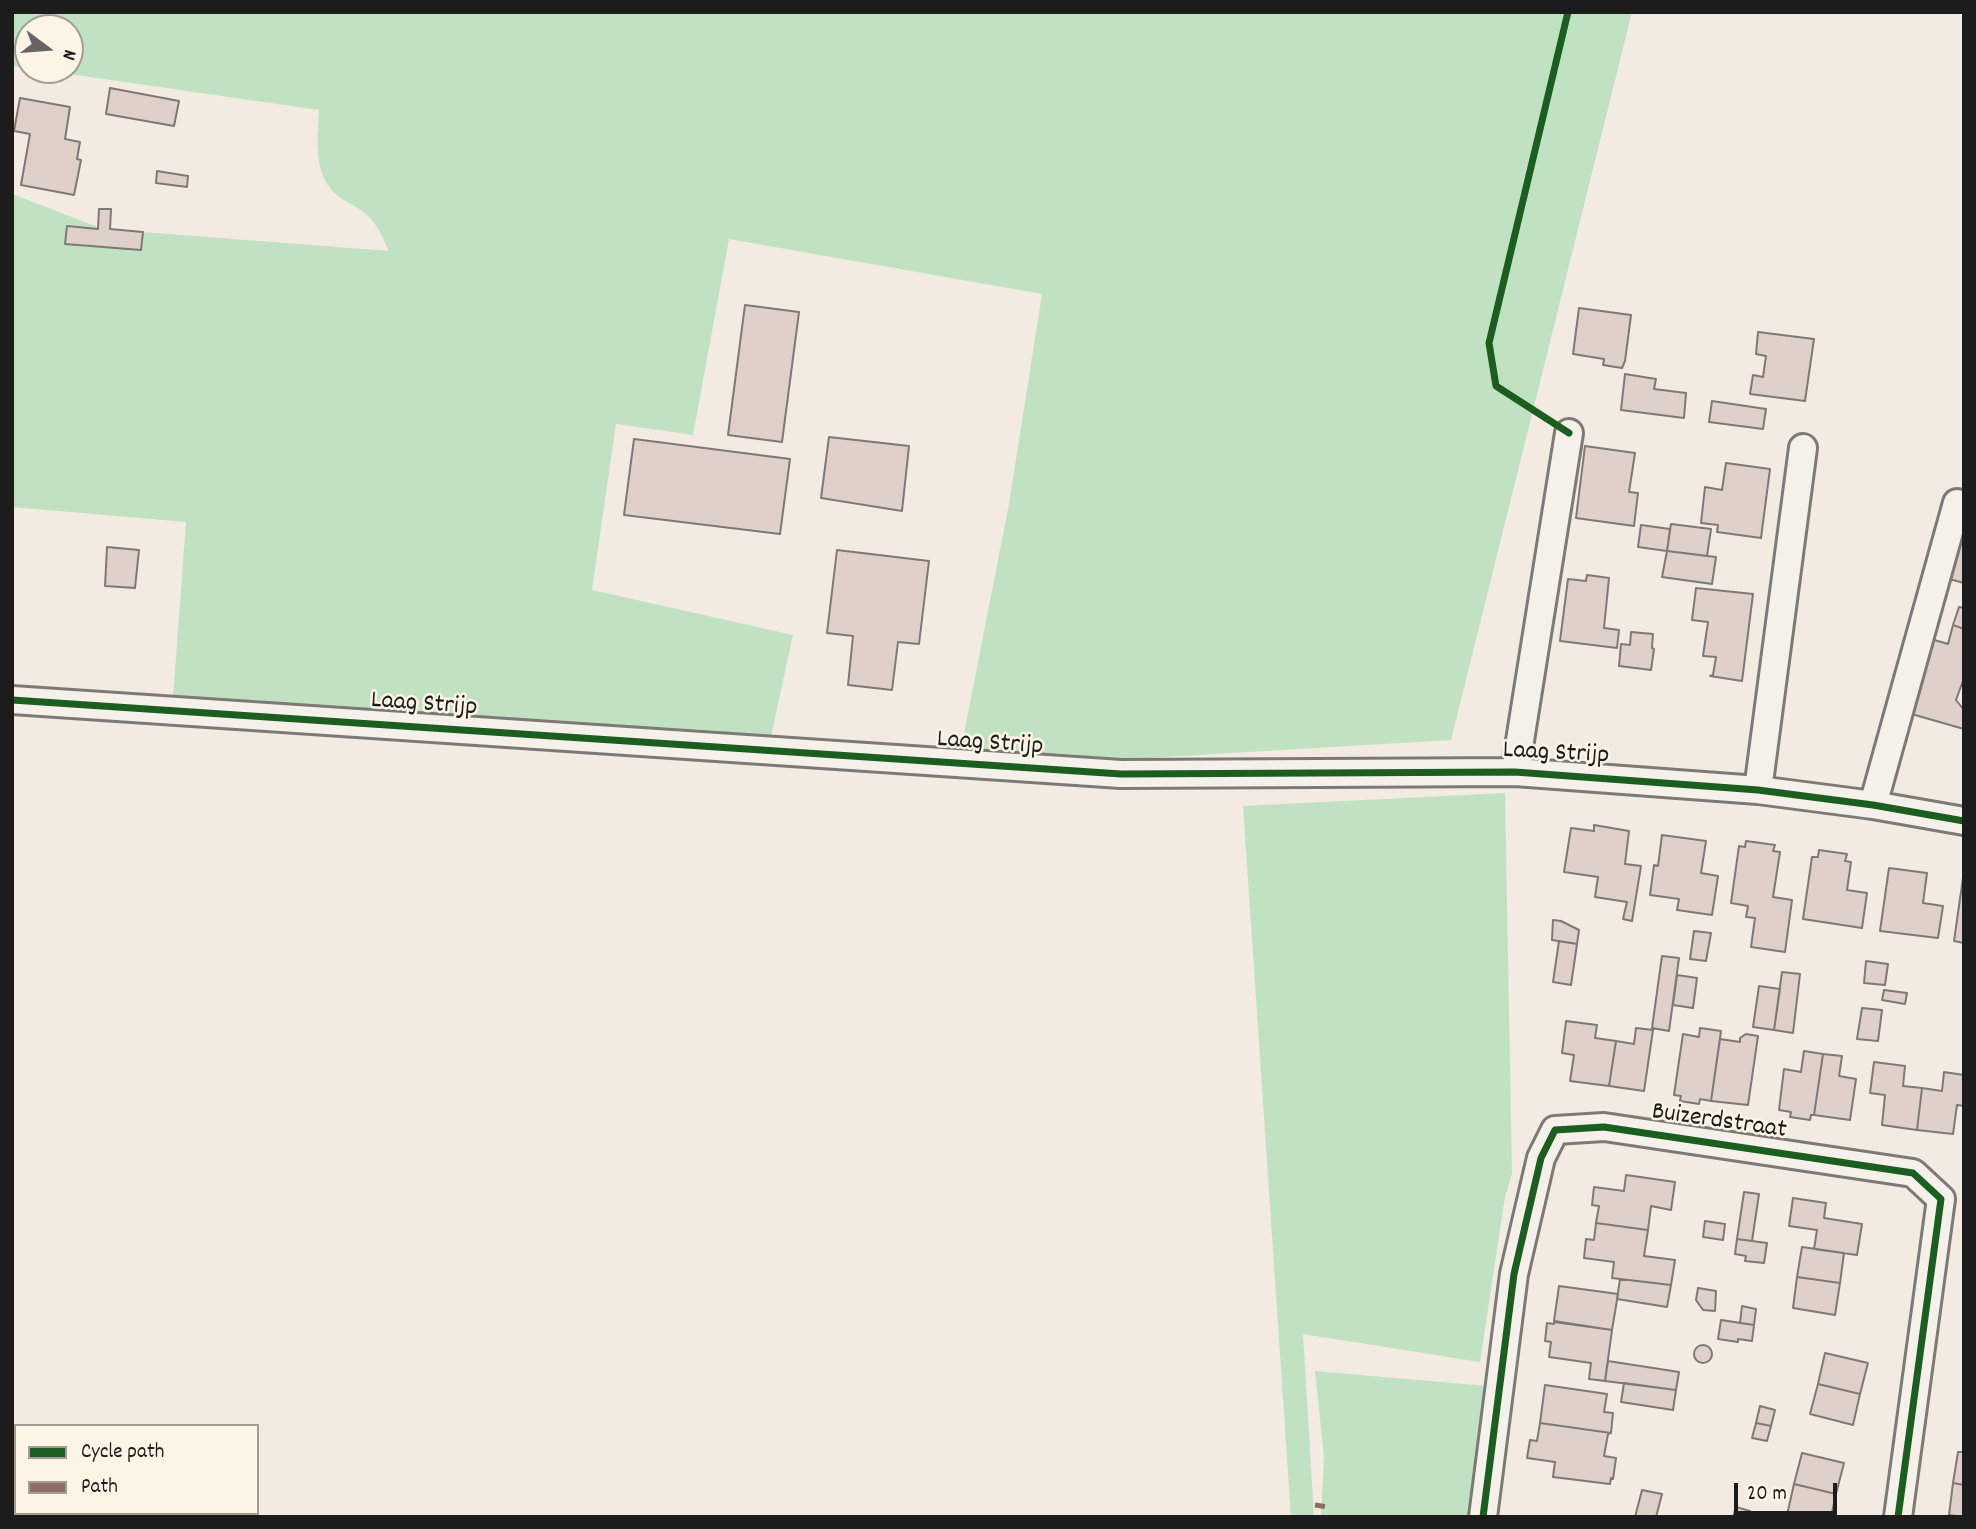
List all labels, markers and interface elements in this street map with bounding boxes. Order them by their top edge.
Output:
north arrow [14,14,84,84]
text: N [53,46,82,63]
street label: Laag Strijp [370,687,478,725]
street label: Laag Strijp [936,726,1044,764]
street label: Laag Strijp [1502,737,1610,773]
street label: Buizerdstraat [1650,1098,1788,1148]
legend [14,1424,259,1515]
text: Cycle path [81,1438,164,1468]
scale bar [1738,1470,1841,1514]
text: Path [81,1473,118,1503]
text: 20 m [1747,1480,1787,1510]

